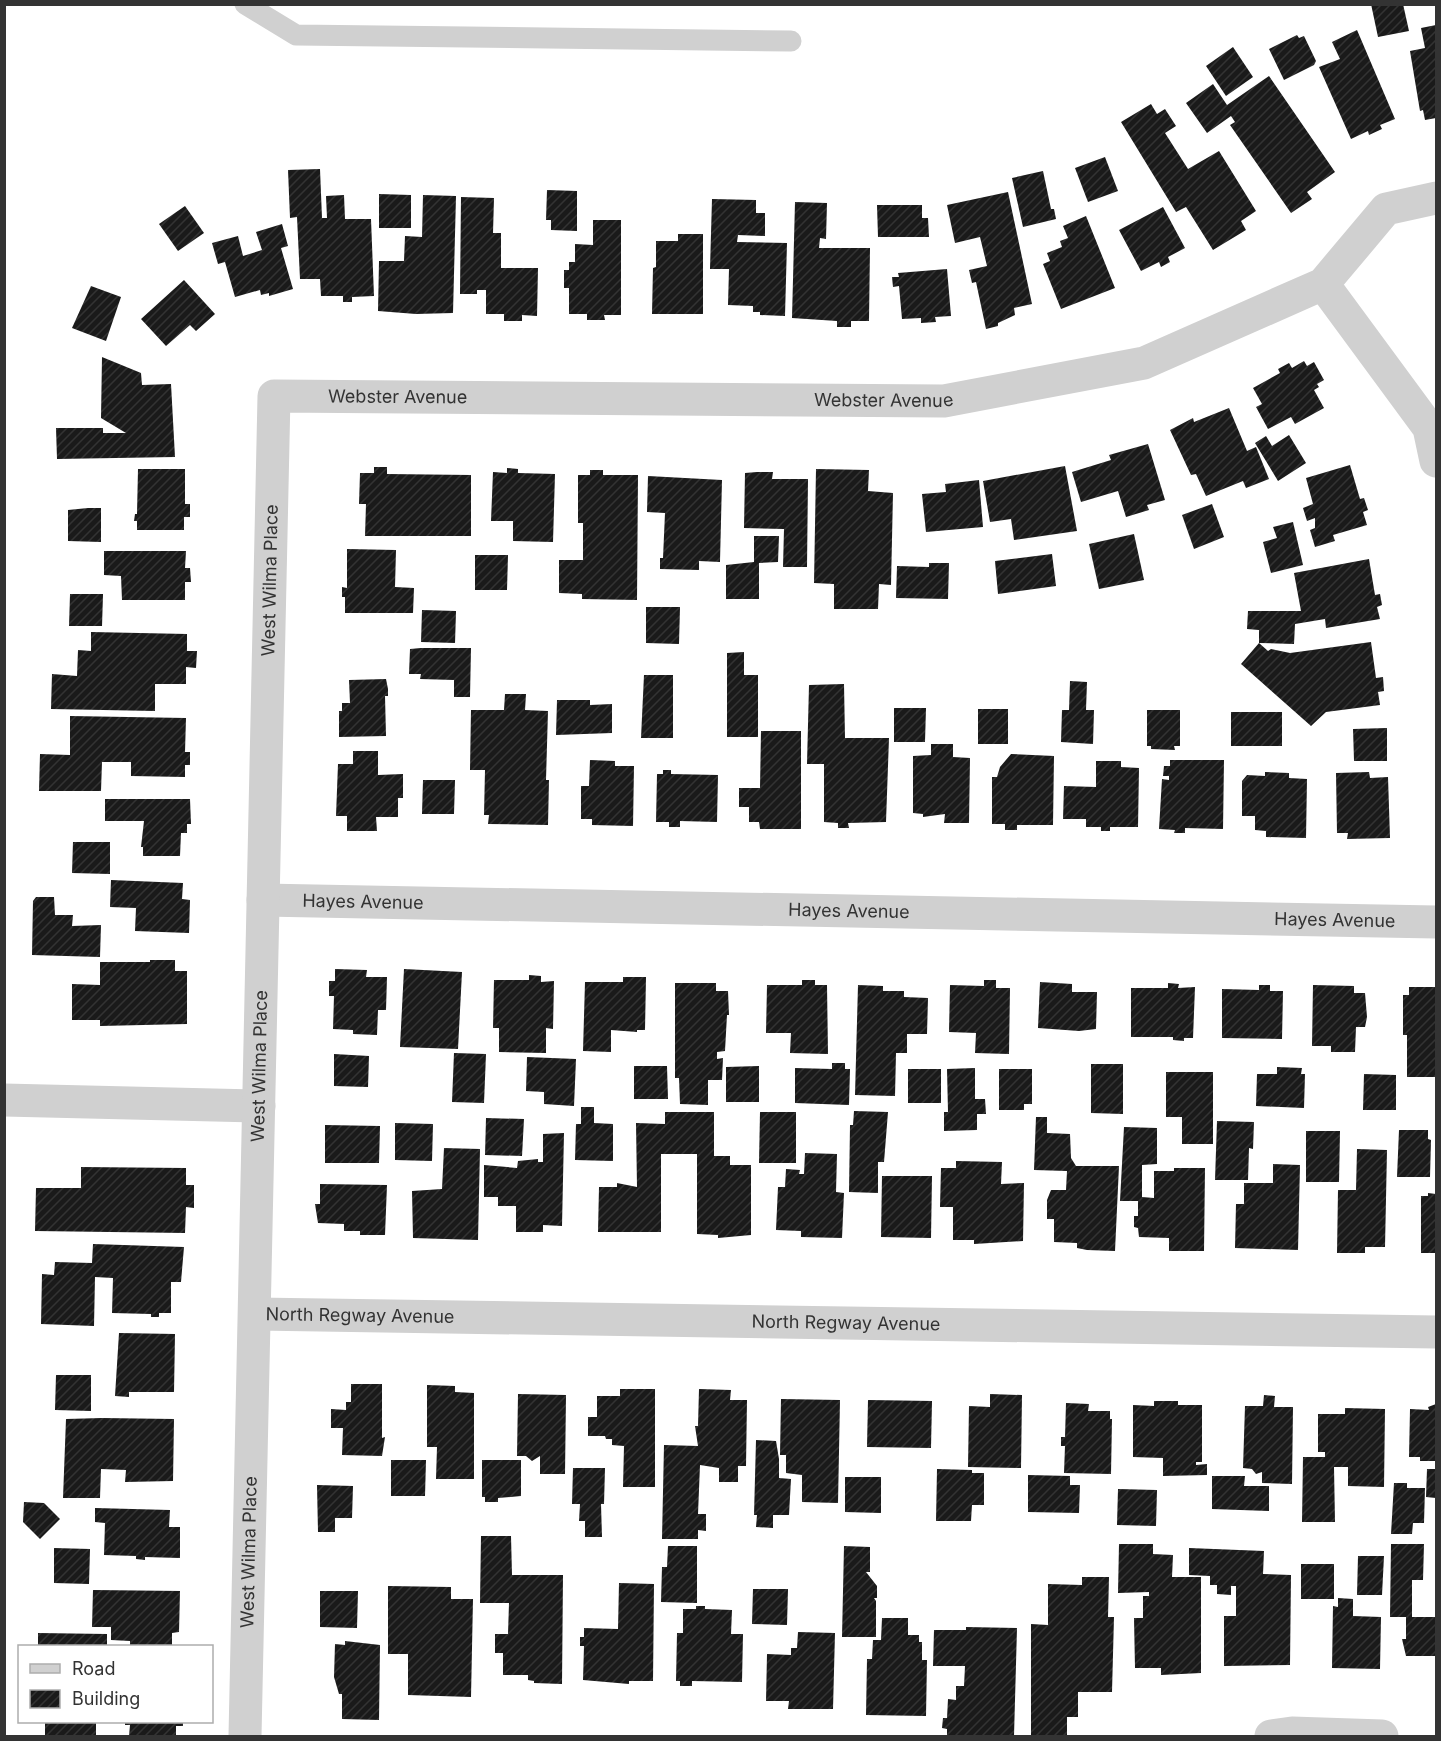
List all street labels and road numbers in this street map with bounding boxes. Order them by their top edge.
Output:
street label: Webster Avenue [328,385,467,407]
street label: Webster Avenue [814,388,955,411]
street label: West Wilma Place [257,504,282,656]
street label: Hayes Avenue [302,890,424,913]
street label: Hayes Avenue [788,899,910,922]
street label: Hayes Avenue [1274,908,1396,931]
street label: West Wilma Place [247,990,271,1142]
street label: North Regway Avenue [265,1303,455,1327]
street label: North Regway Avenue [751,1311,941,1334]
street label: West Wilma Place [236,1476,261,1628]

